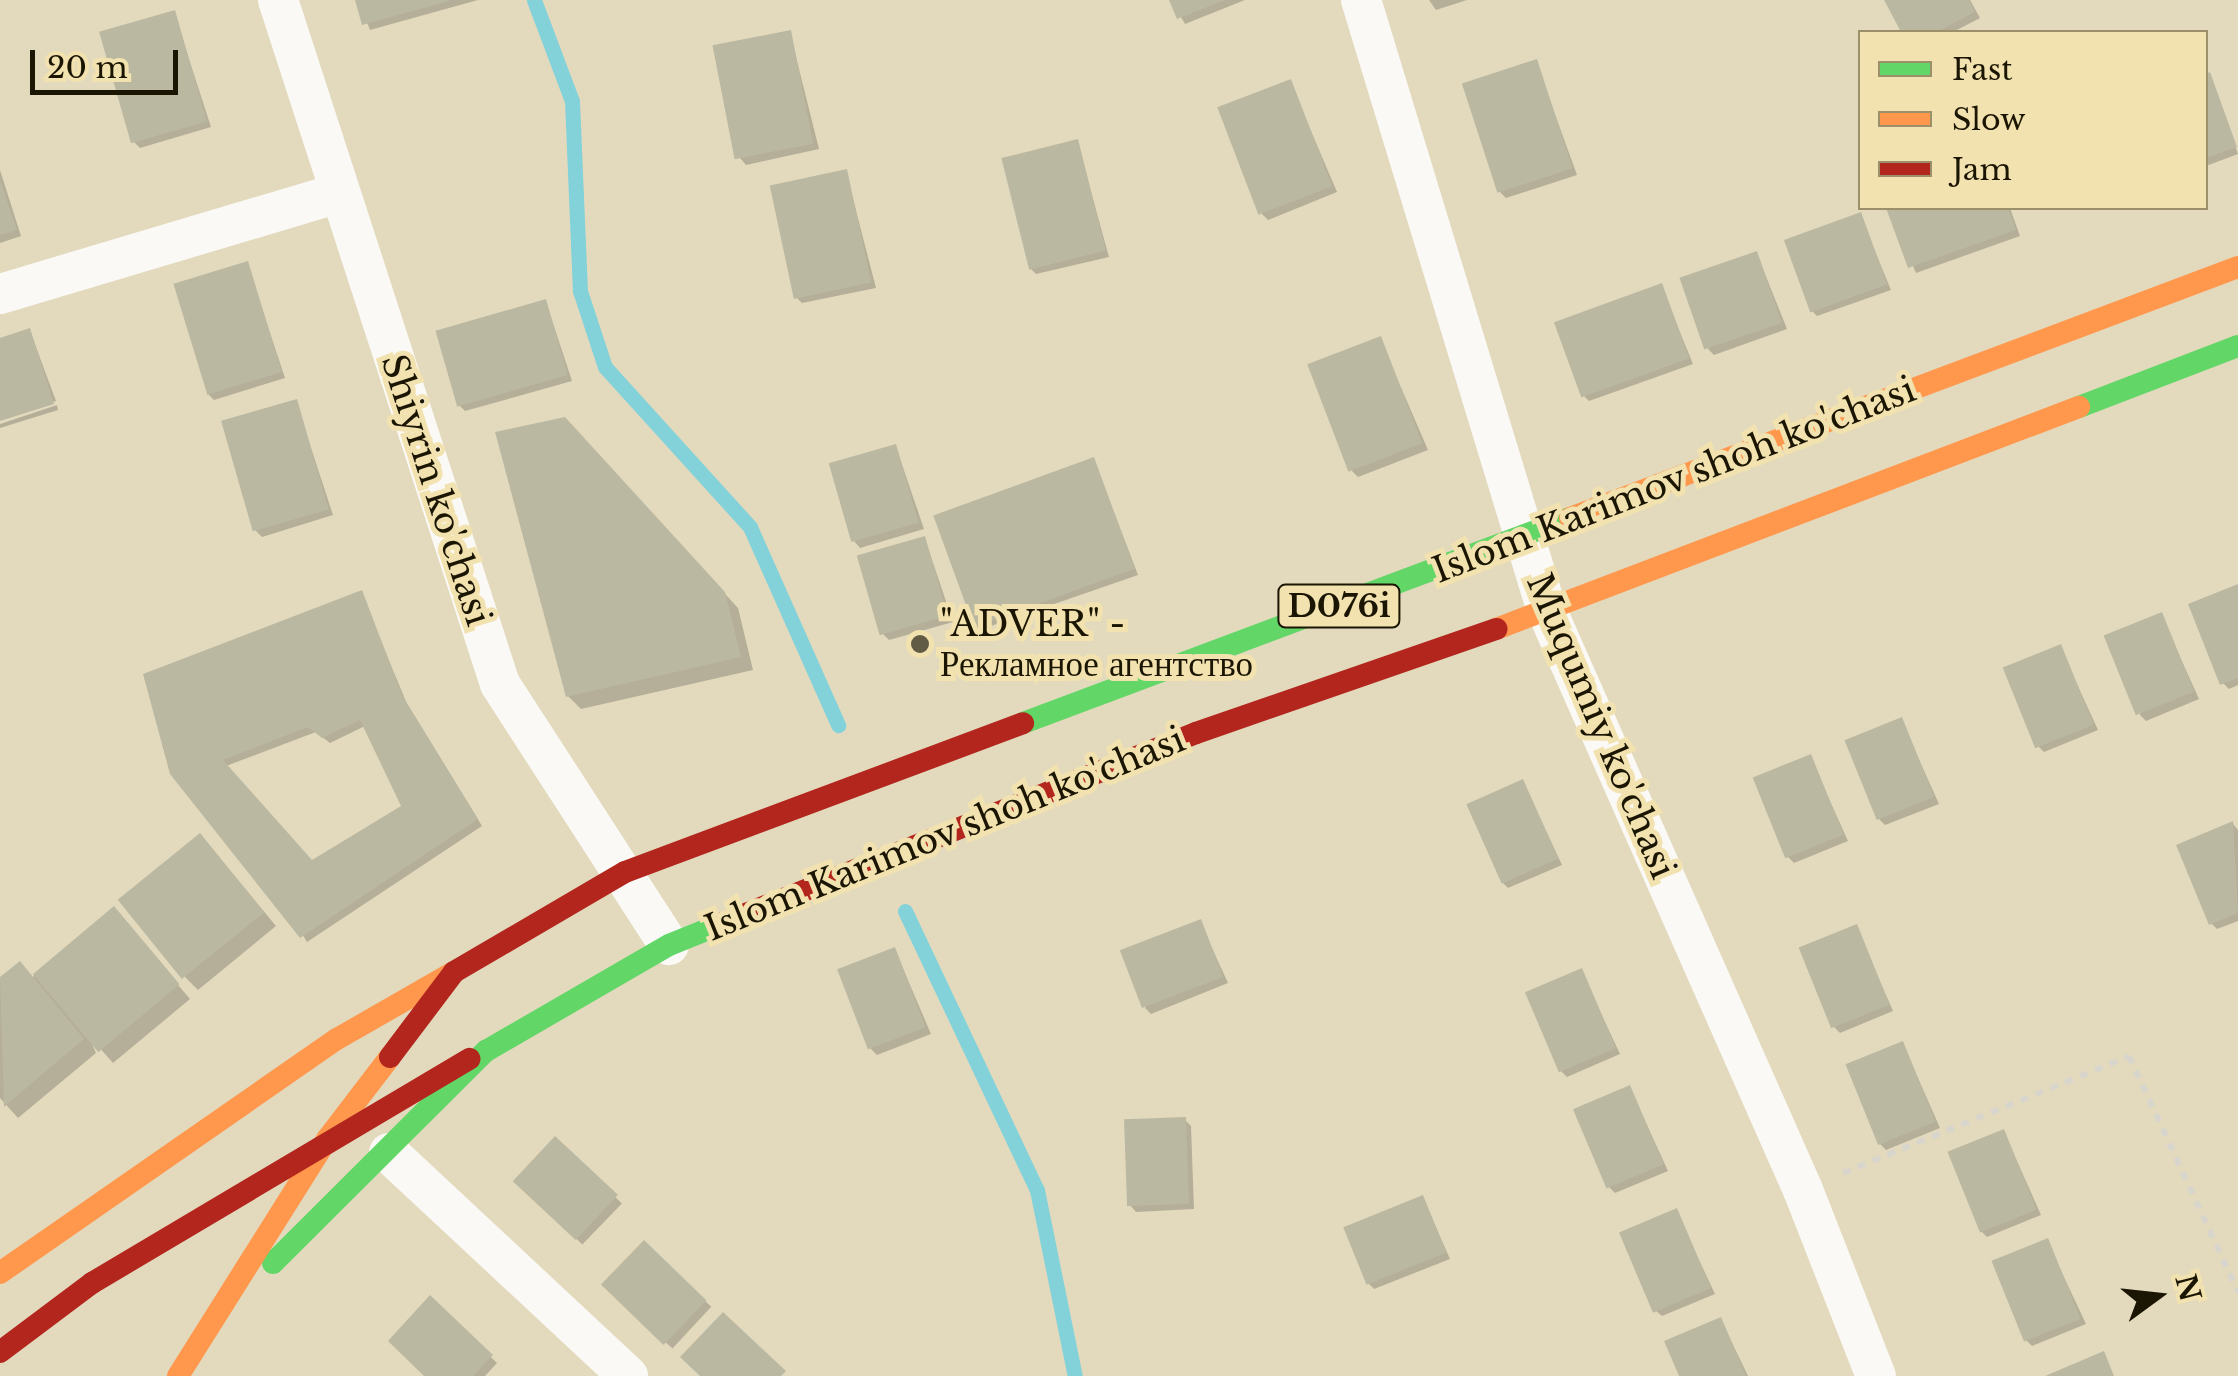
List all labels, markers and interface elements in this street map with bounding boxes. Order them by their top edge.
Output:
scale bar [35,30,182,92]
legend [1858,30,2208,210]
text: 20 m [47,49,128,86]
text: Fast [1952,51,2013,88]
text: Slow [1952,101,2026,138]
text: Jam [1952,151,2012,188]
street label: Shiyrin ko'chasi [372,349,500,631]
street label: Islom Karimov shoh ko'chasi [1426,368,1922,592]
street label: Muqumiy ko'chasi [1518,567,1684,885]
road number: D076i [1276,579,1402,633]
place label: "ADVER" - Рекламное агентство [940,603,1253,685]
marker: "ADVER" - Рекламное агентство [909,633,931,655]
street label: Islom Karimov shoh ko'chasi [698,718,1192,950]
north arrow [2108,1246,2208,1346]
text: N [2167,1271,2208,1305]

